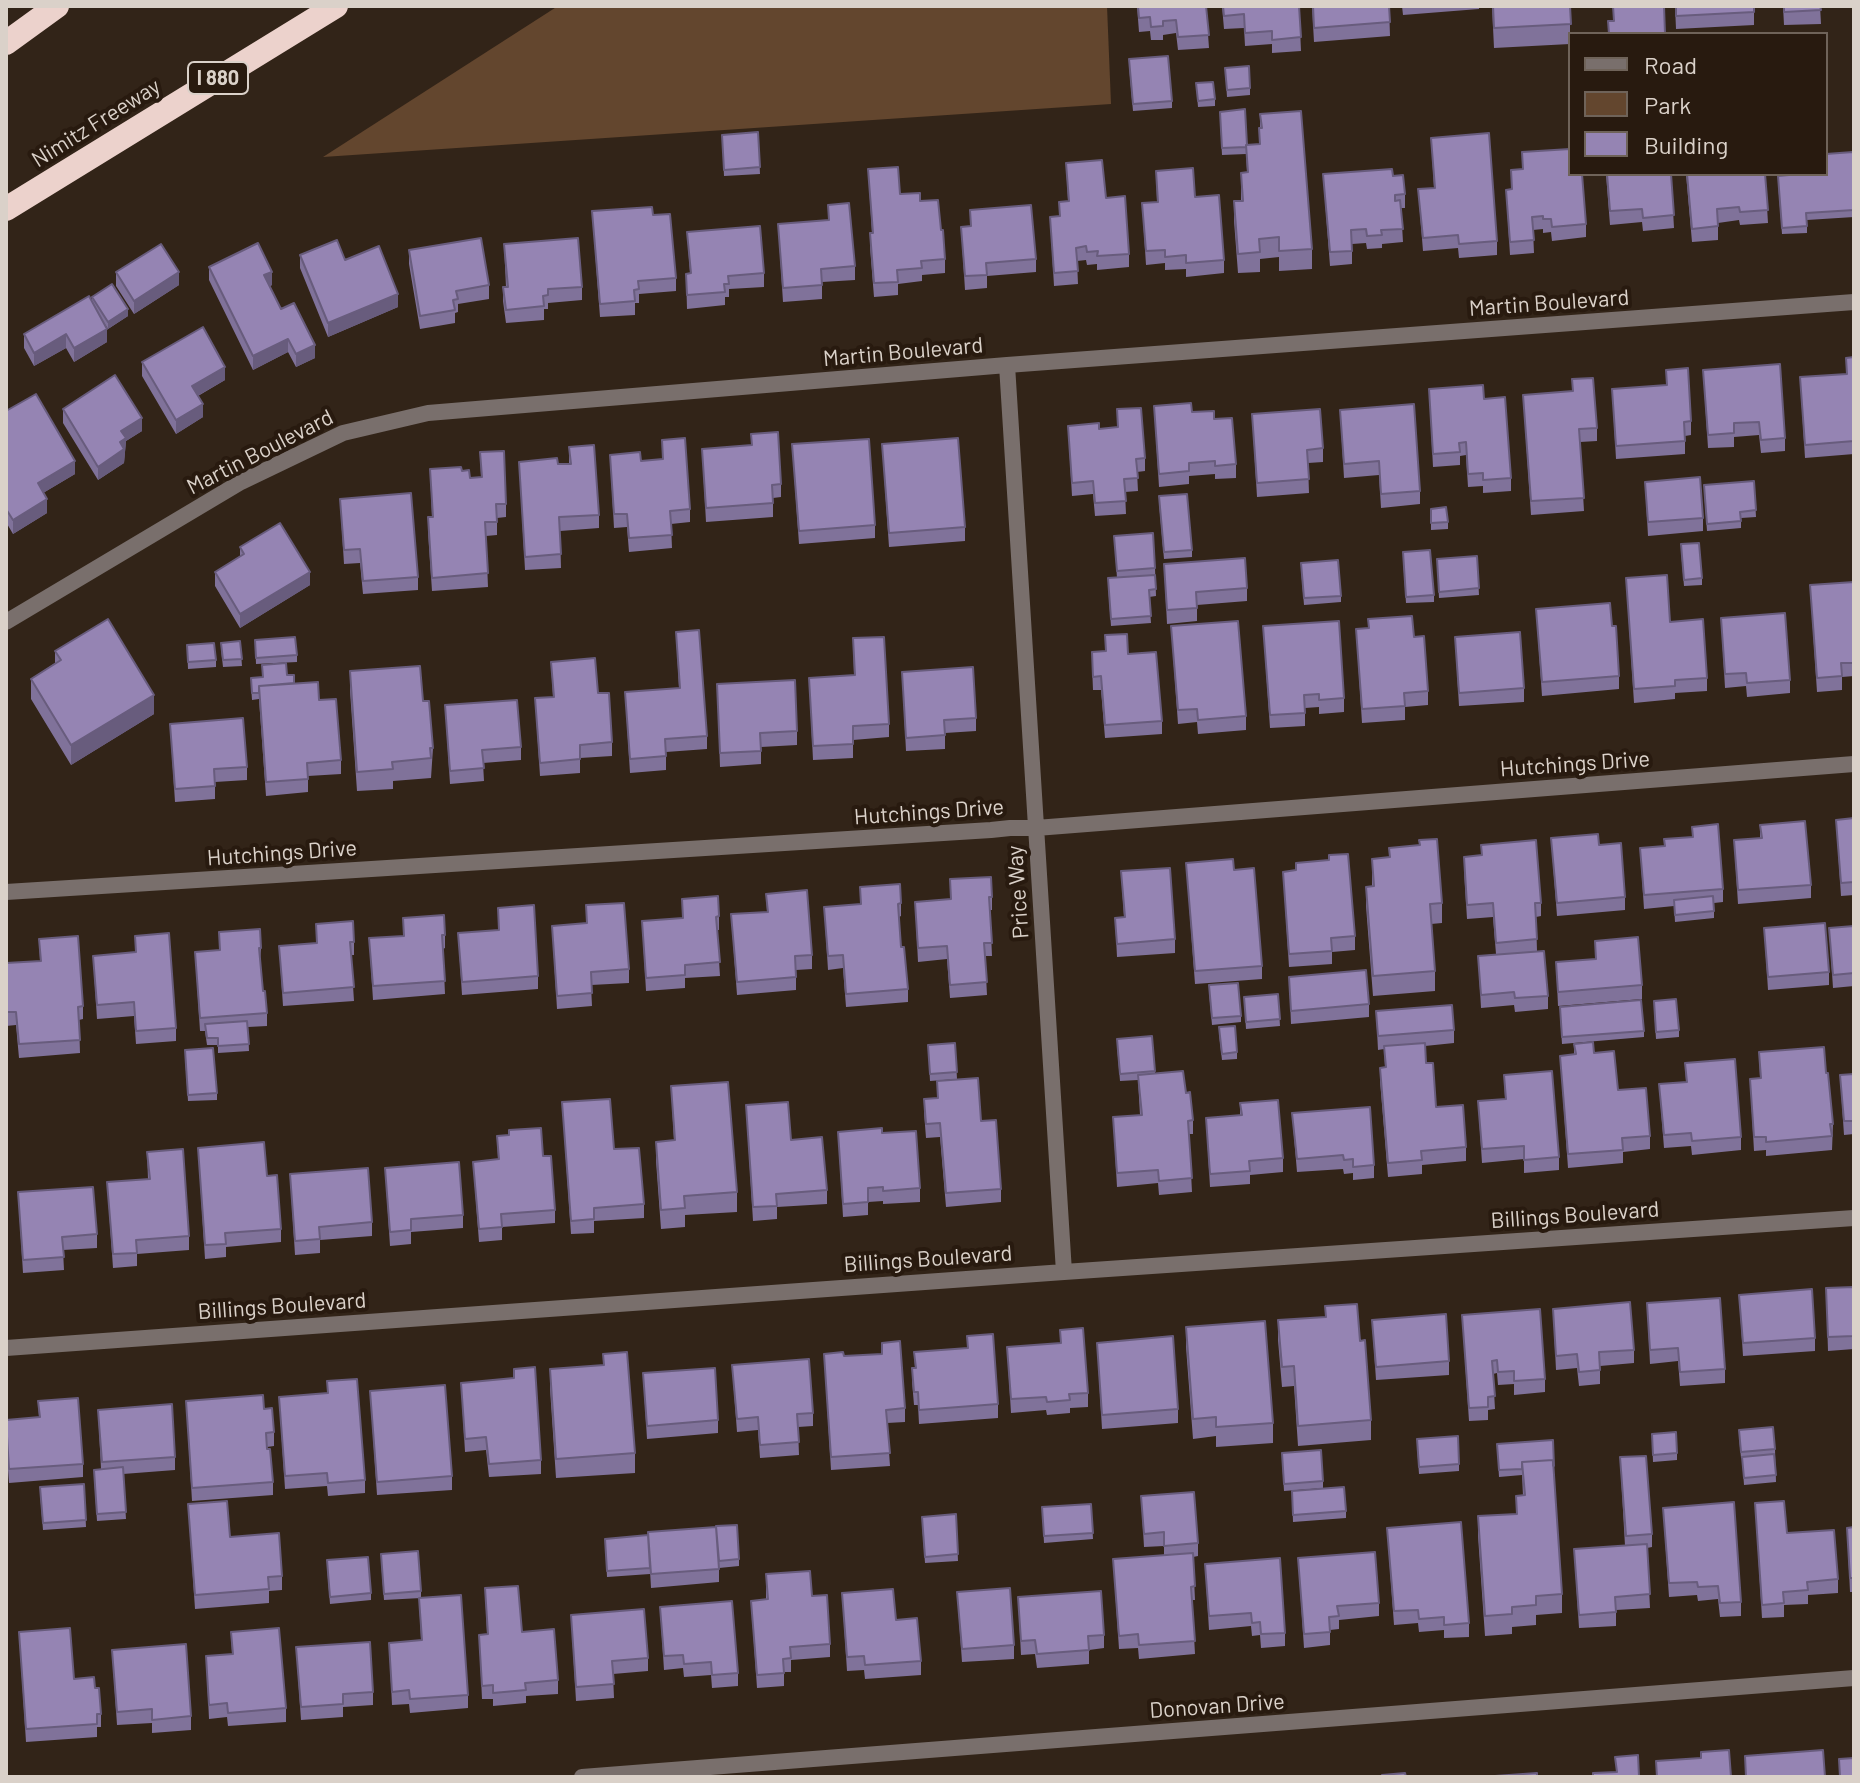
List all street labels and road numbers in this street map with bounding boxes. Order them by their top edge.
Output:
road number: I 880 [188,62,248,94]
street label: Nimitz Freeway [27,73,165,173]
street label: Martin Boulevard [1468,284,1630,322]
street label: Martin Boulevard [822,332,984,372]
street label: Martin Boulevard [182,404,338,500]
street label: Hutchings Drive [1499,746,1651,782]
street label: Hutchings Drive [853,794,1005,830]
street label: Hutchings Drive [206,835,358,871]
street label: Price Way [1002,844,1034,940]
street label: Billings Boulevard [1490,1196,1660,1234]
street label: Billings Boulevard [843,1240,1013,1278]
street label: Billings Boulevard [197,1287,367,1325]
street label: Donovan Drive [1148,1688,1286,1724]

